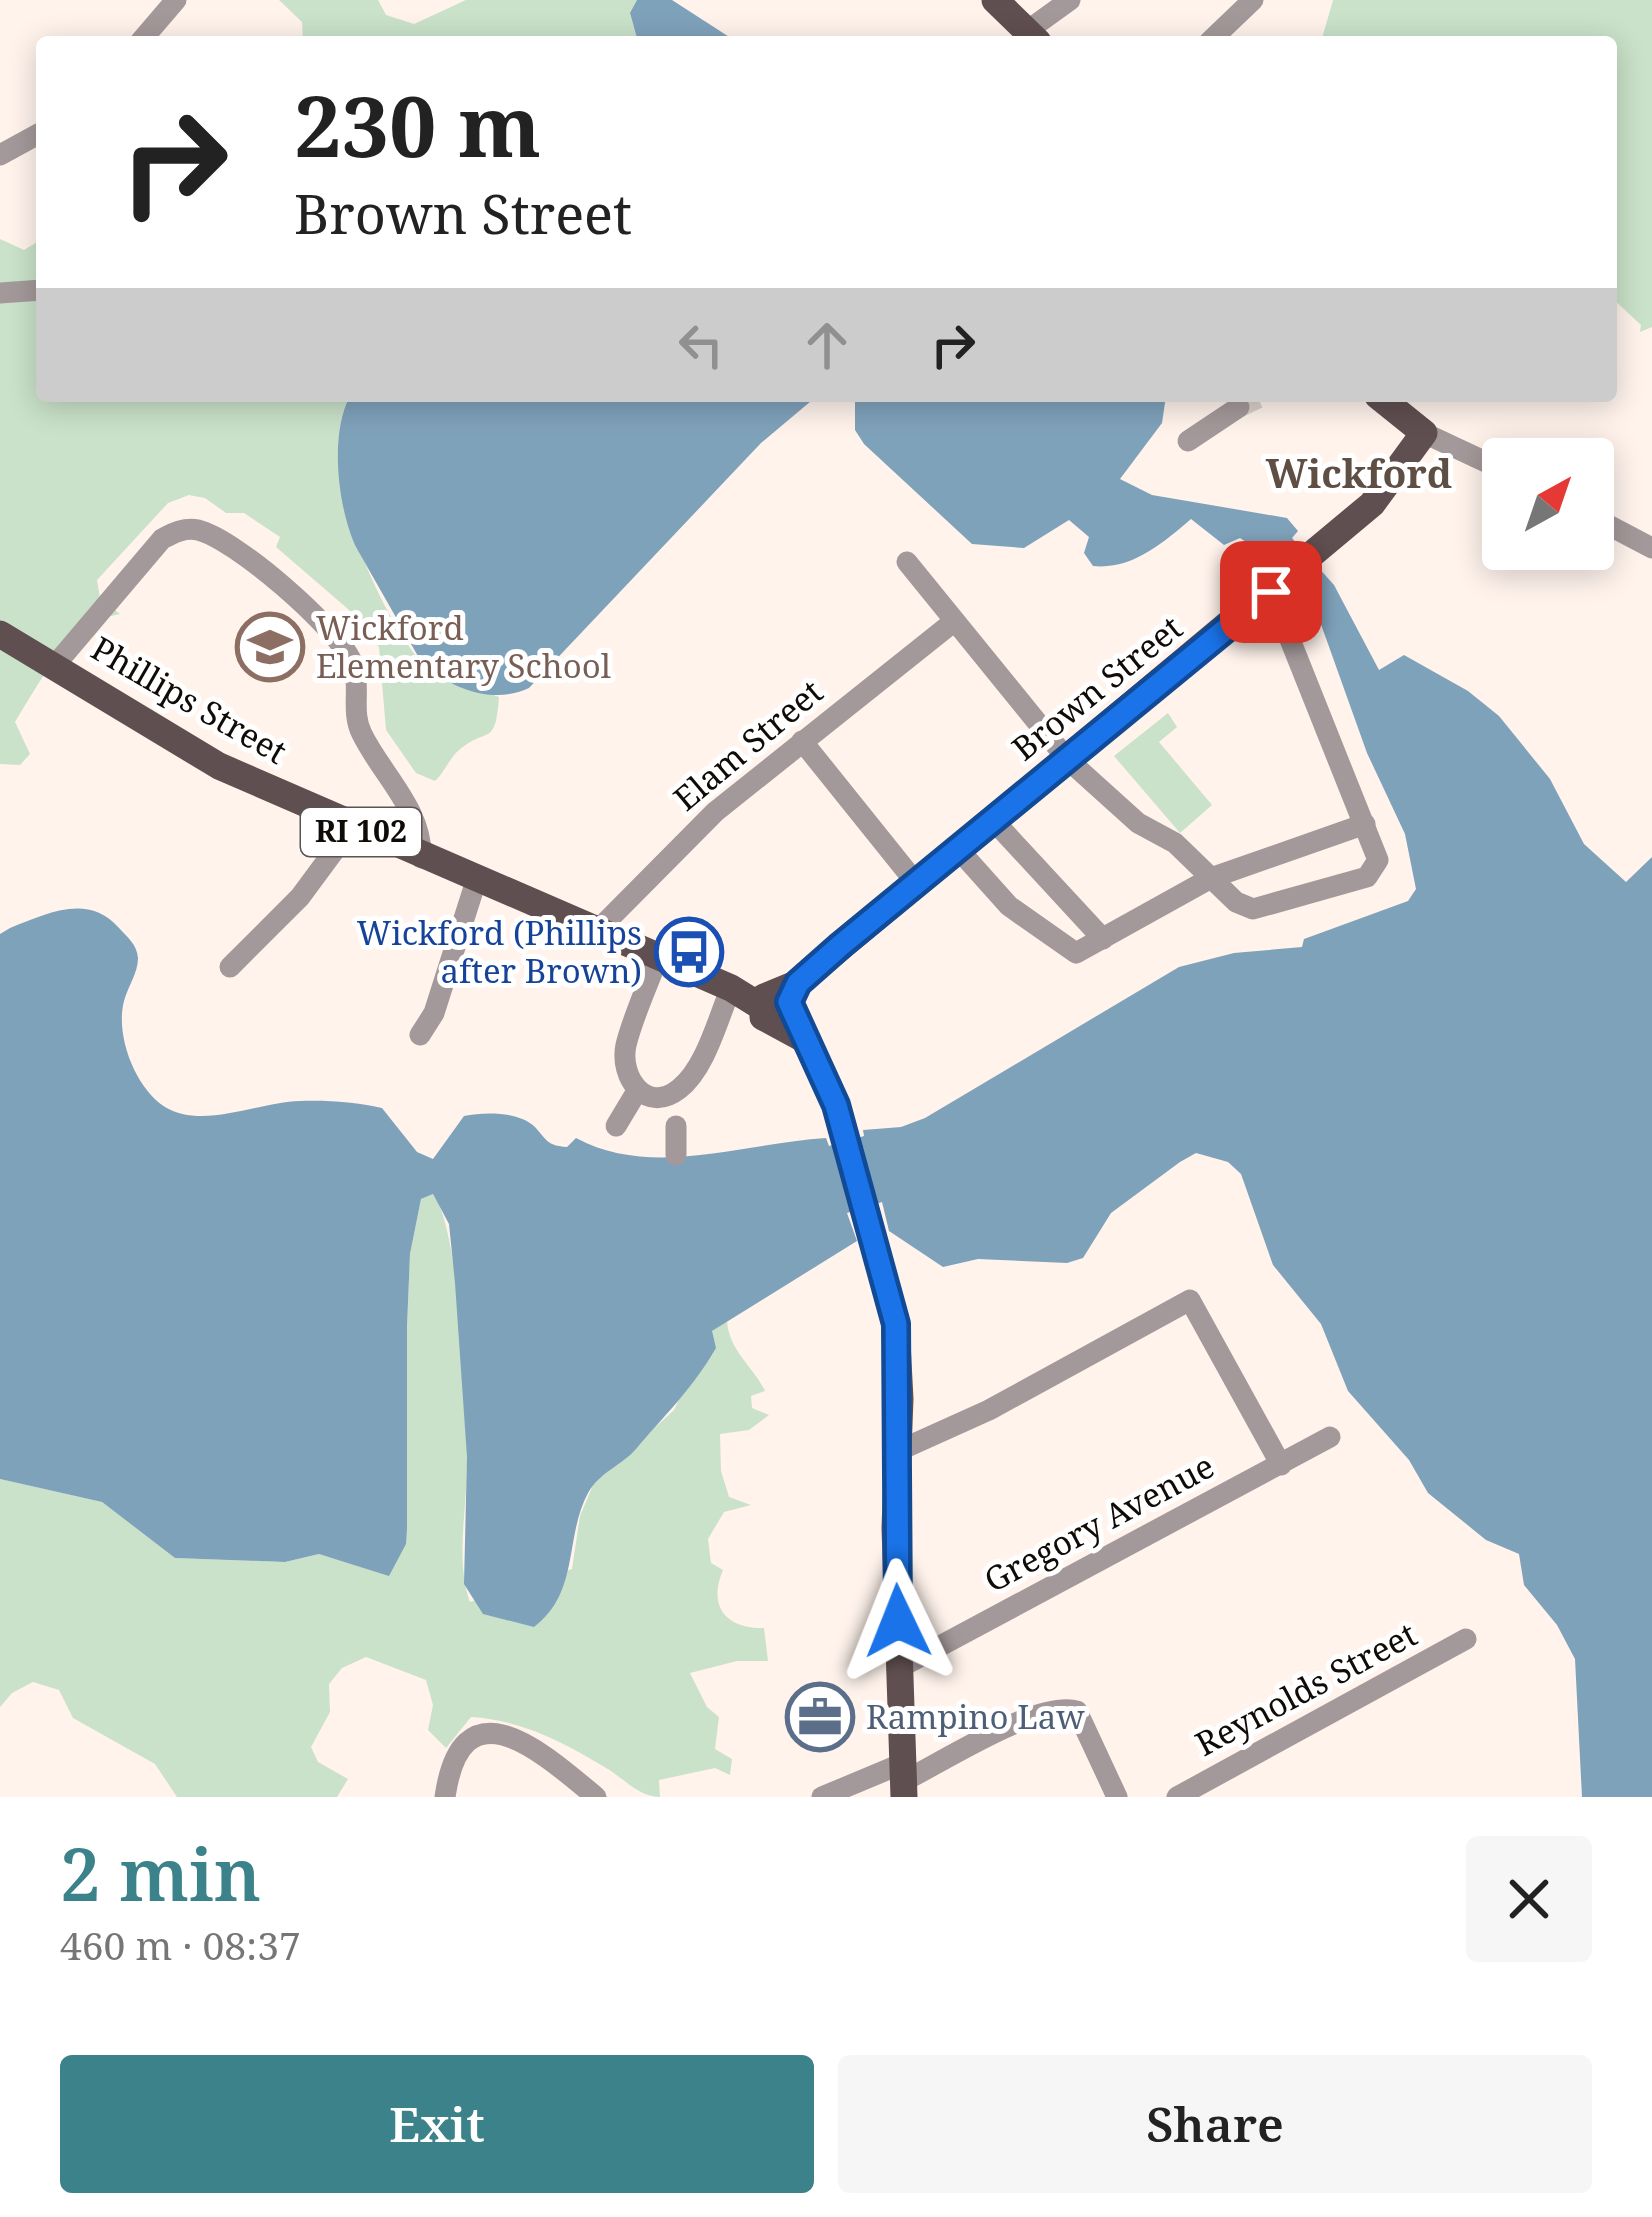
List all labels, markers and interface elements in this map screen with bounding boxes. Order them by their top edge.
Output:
text: 230 m [294,67,541,182]
icon: right [96,84,252,240]
text: Brown Street [294,176,632,250]
icon: left [668,312,734,378]
icon: ahead [794,312,860,378]
icon: right [920,312,986,378]
north arrow [1482,438,1614,570]
map controls [1482,438,1614,570]
district label: Wickford [1266,446,1452,499]
pin [1220,541,1322,643]
icon: arrive [1238,559,1304,625]
place label: Wickford Elementary School [316,605,611,688]
street label: Brown Street [1002,605,1191,770]
school or university icon: Wickford Elementary School [235,612,305,682]
street label: Phillips Street [84,626,295,774]
street label: Elam Street [664,669,832,820]
road number: RI 102 [301,808,421,856]
place label: Wickford (Phillips after Brown) [357,910,642,993]
bus stop icon: Wickford (Phillips after Brown) [654,917,724,987]
street label: Gregory Avenue [976,1443,1222,1602]
position arrow [835,1558,961,1684]
street label: Reynolds Street [1187,1611,1424,1766]
office icon: Rampino Law [785,1682,855,1752]
place label: Rampino Law [866,1694,1085,1739]
text: 2 min [60,1824,261,1922]
button: close [1466,1836,1592,1962]
text: 460 m · 08:37 [60,1918,301,1971]
button: Exit [60,2055,814,2193]
button: Share [838,2055,1592,2193]

